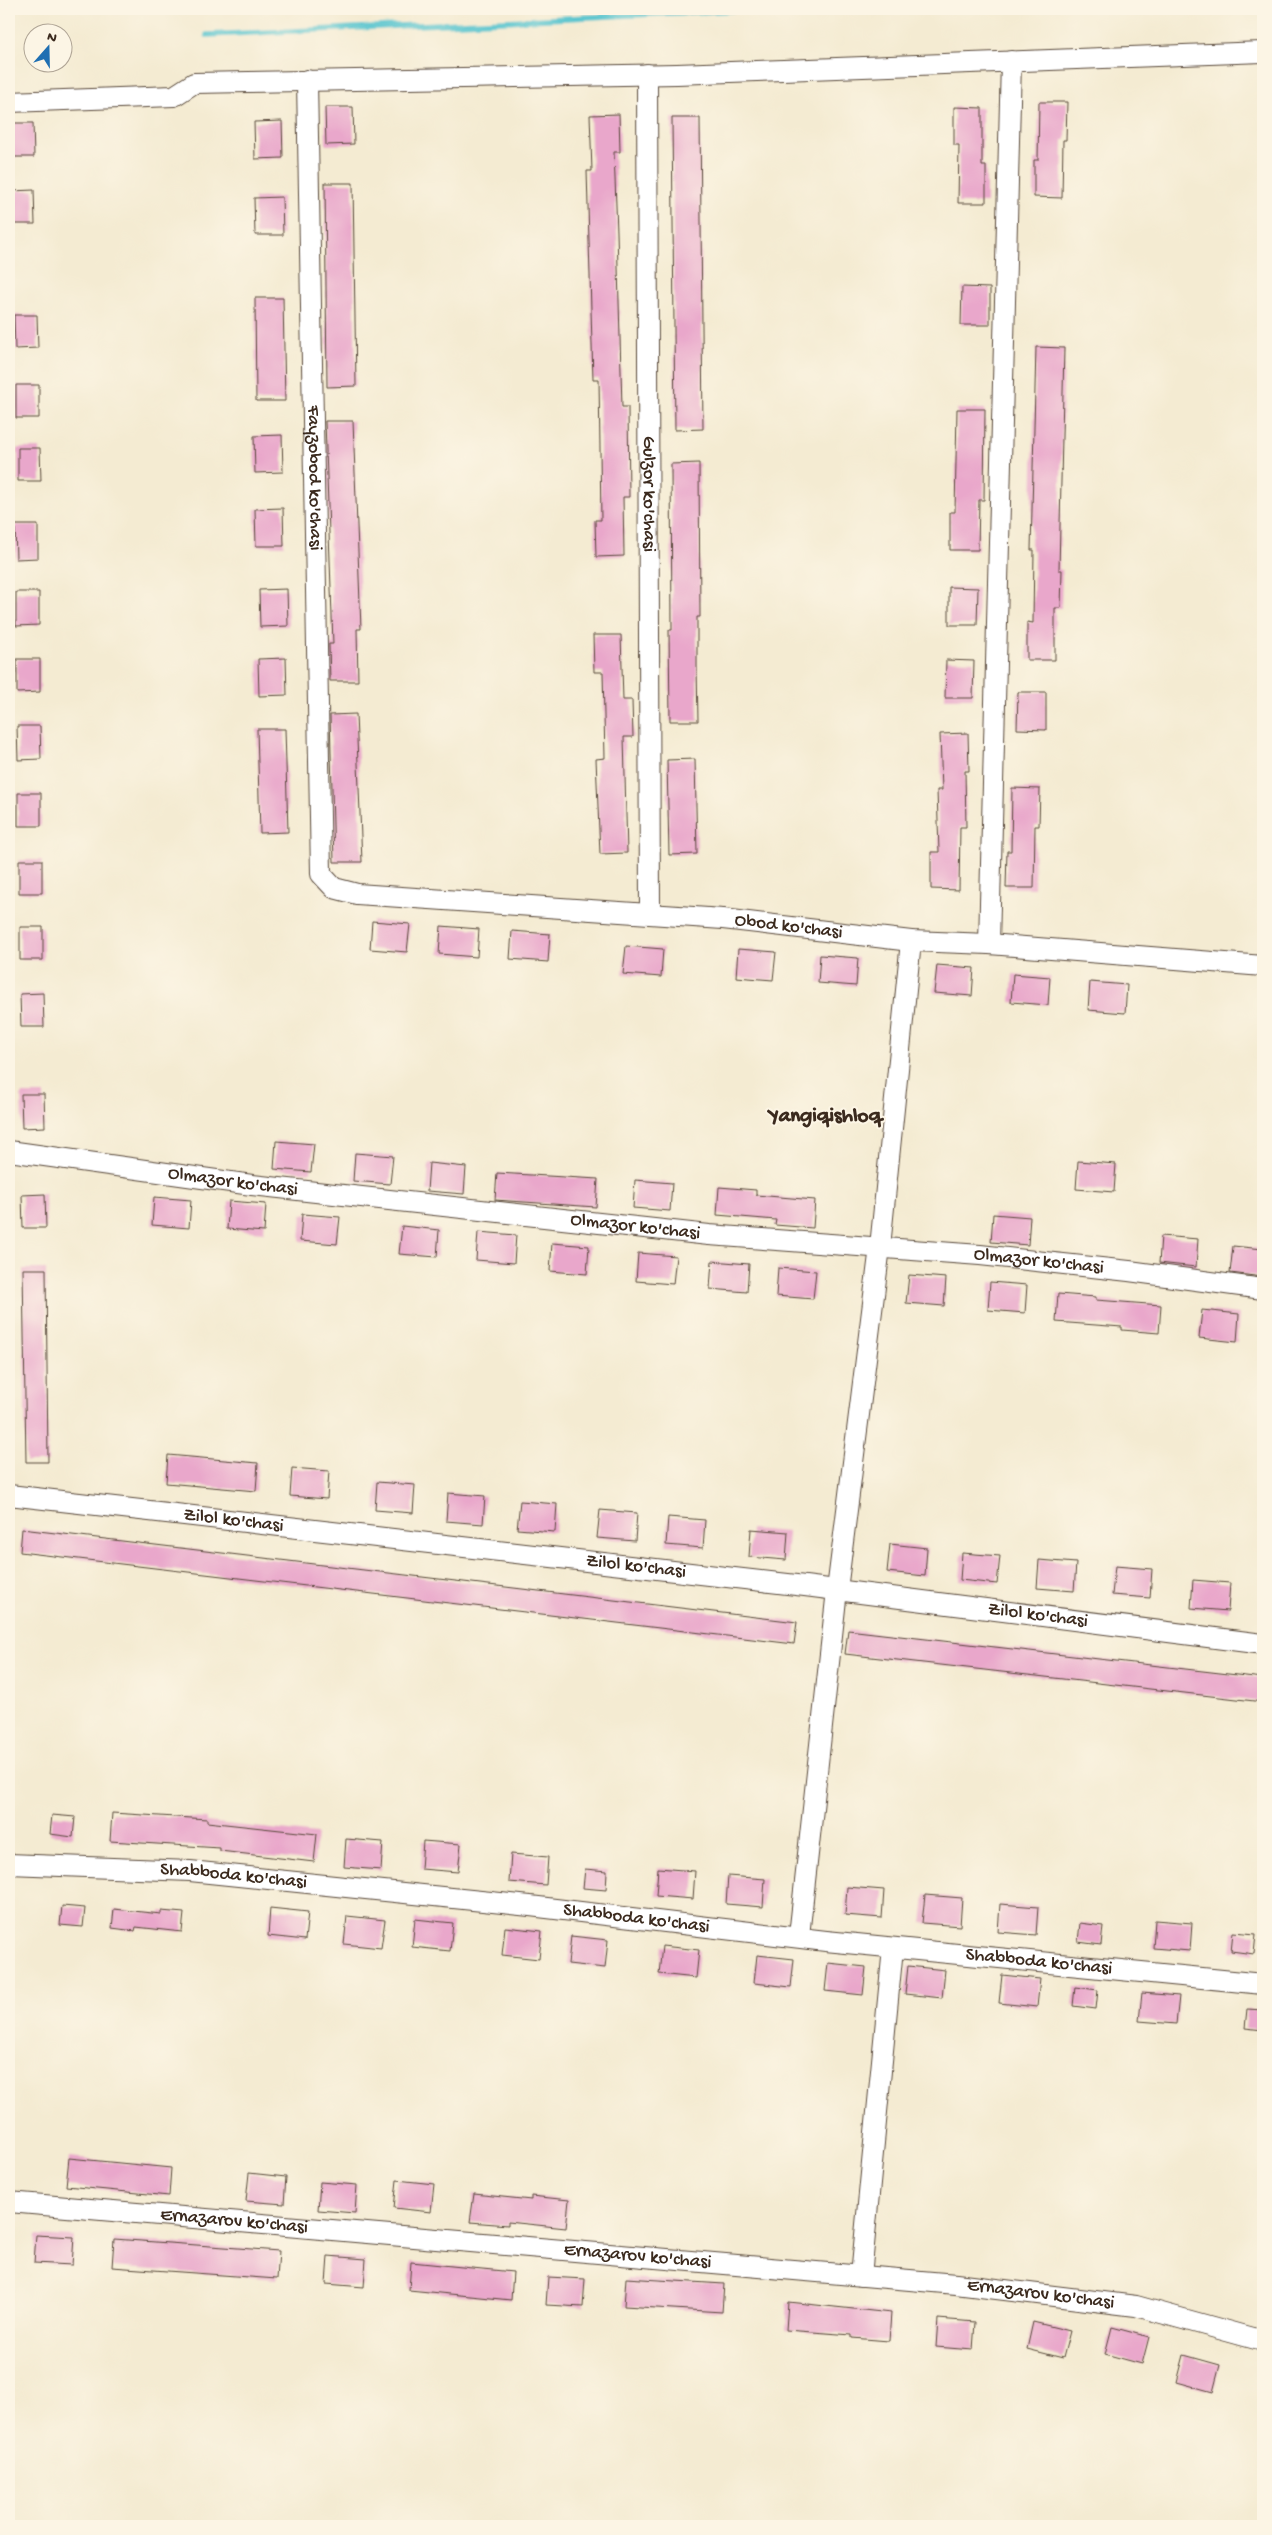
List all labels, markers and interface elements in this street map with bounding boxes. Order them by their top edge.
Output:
north arrow [22,22,72,72]
text: N [44,29,59,48]
street label: Fayzobod ko'chasi [301,404,327,551]
street label: Gulzor ko'chasi [637,436,660,552]
street label: Obod ko'chasi [733,909,844,944]
district label: Yangiqishloq [766,1105,884,1130]
street label: Olmazor ko'chasi [166,1162,299,1201]
street label: Olmazor ko'chasi [569,1208,702,1245]
street label: Olmazor ko'chasi [973,1243,1105,1280]
street label: Zilol ko'chasi [182,1504,285,1538]
street label: Zilol ko'chasi [585,1550,687,1584]
street label: Zilol ko'chasi [987,1598,1089,1633]
street label: Shabboda ko'chasi [160,1858,308,1894]
street label: Shabboda ko'chasi [562,1899,711,1939]
street label: Shabboda ko'chasi [965,1943,1113,1981]
street label: Ernazarov ko'chasi [159,2204,309,2239]
street label: Ernazarov ko'chasi [563,2239,712,2274]
street label: Ernazarov ko'chasi [966,2274,1116,2315]

